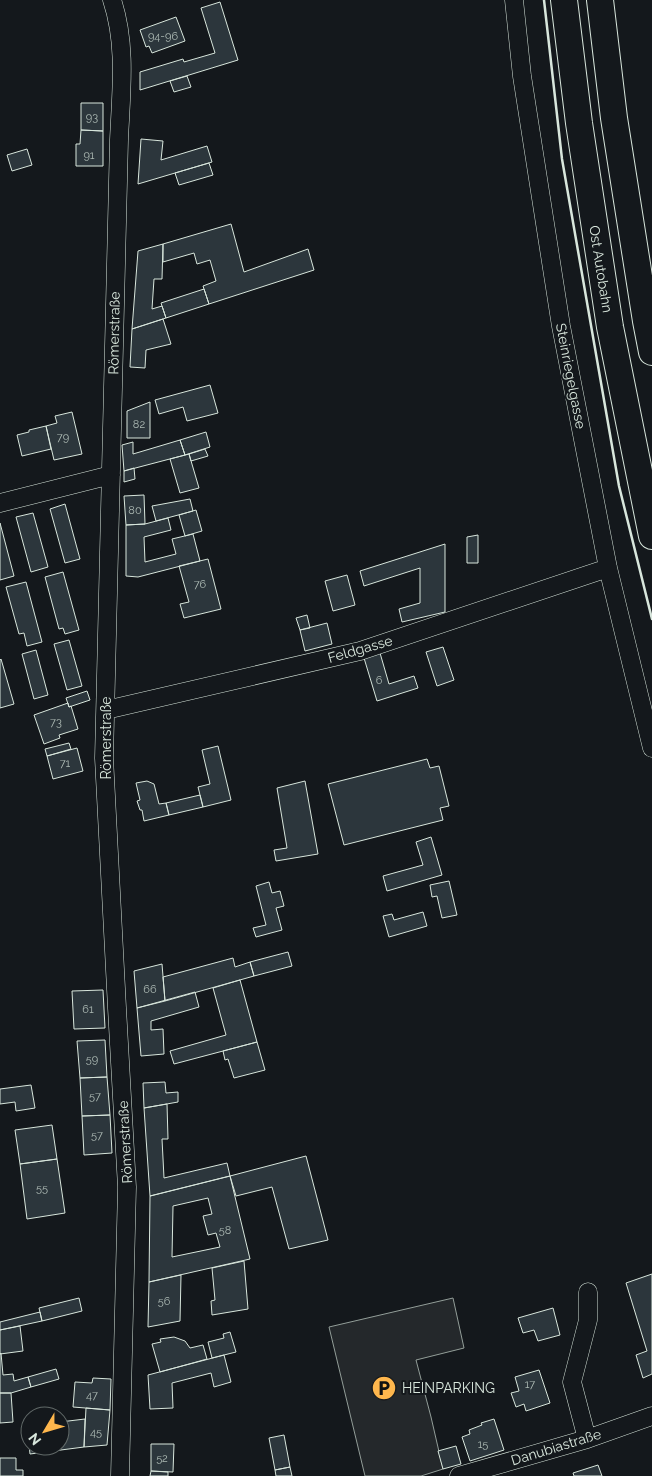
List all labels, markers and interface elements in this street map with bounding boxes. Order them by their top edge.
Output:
house number: 94-96 [148,30,178,43]
house number: 93 [86,111,98,124]
house number: 91 [83,149,95,162]
street label: Ost Autobahn [586,224,616,314]
street label: Römerstraße [105,291,123,375]
street label: Steinriegelgasse [553,322,589,430]
house number: 82 [133,418,145,431]
house number: 79 [57,431,69,444]
house number: 80 [128,504,142,517]
house number: 76 [194,578,207,591]
street label: Feldgasse [326,632,394,666]
house number: 6 [376,674,383,687]
street label: Römerstraße [98,696,114,780]
house number: 73 [50,716,62,729]
house number: 71 [60,757,71,770]
house number: 66 [143,983,157,996]
house number: 61 [82,1003,94,1016]
house number: 59 [86,1053,98,1066]
house number: 57 [89,1090,101,1103]
street label: Römerstraße [115,1100,135,1184]
house number: 57 [91,1129,103,1142]
house number: 55 [36,1182,48,1195]
house number: 58 [219,1224,231,1237]
house number: 56 [158,1295,171,1308]
parking icon: HEINPARKING [371,1375,397,1401]
house number: 17 [525,1378,535,1391]
place label: HEINPARKING [402,1380,495,1396]
house number: 47 [86,1389,98,1402]
north arrow [20,1406,70,1456]
house number: 45 [90,1426,102,1439]
street label: Danubiastraße [509,1426,603,1468]
text: N [25,1430,44,1448]
house number: 15 [478,1438,488,1451]
house number: 52 [156,1452,168,1465]

